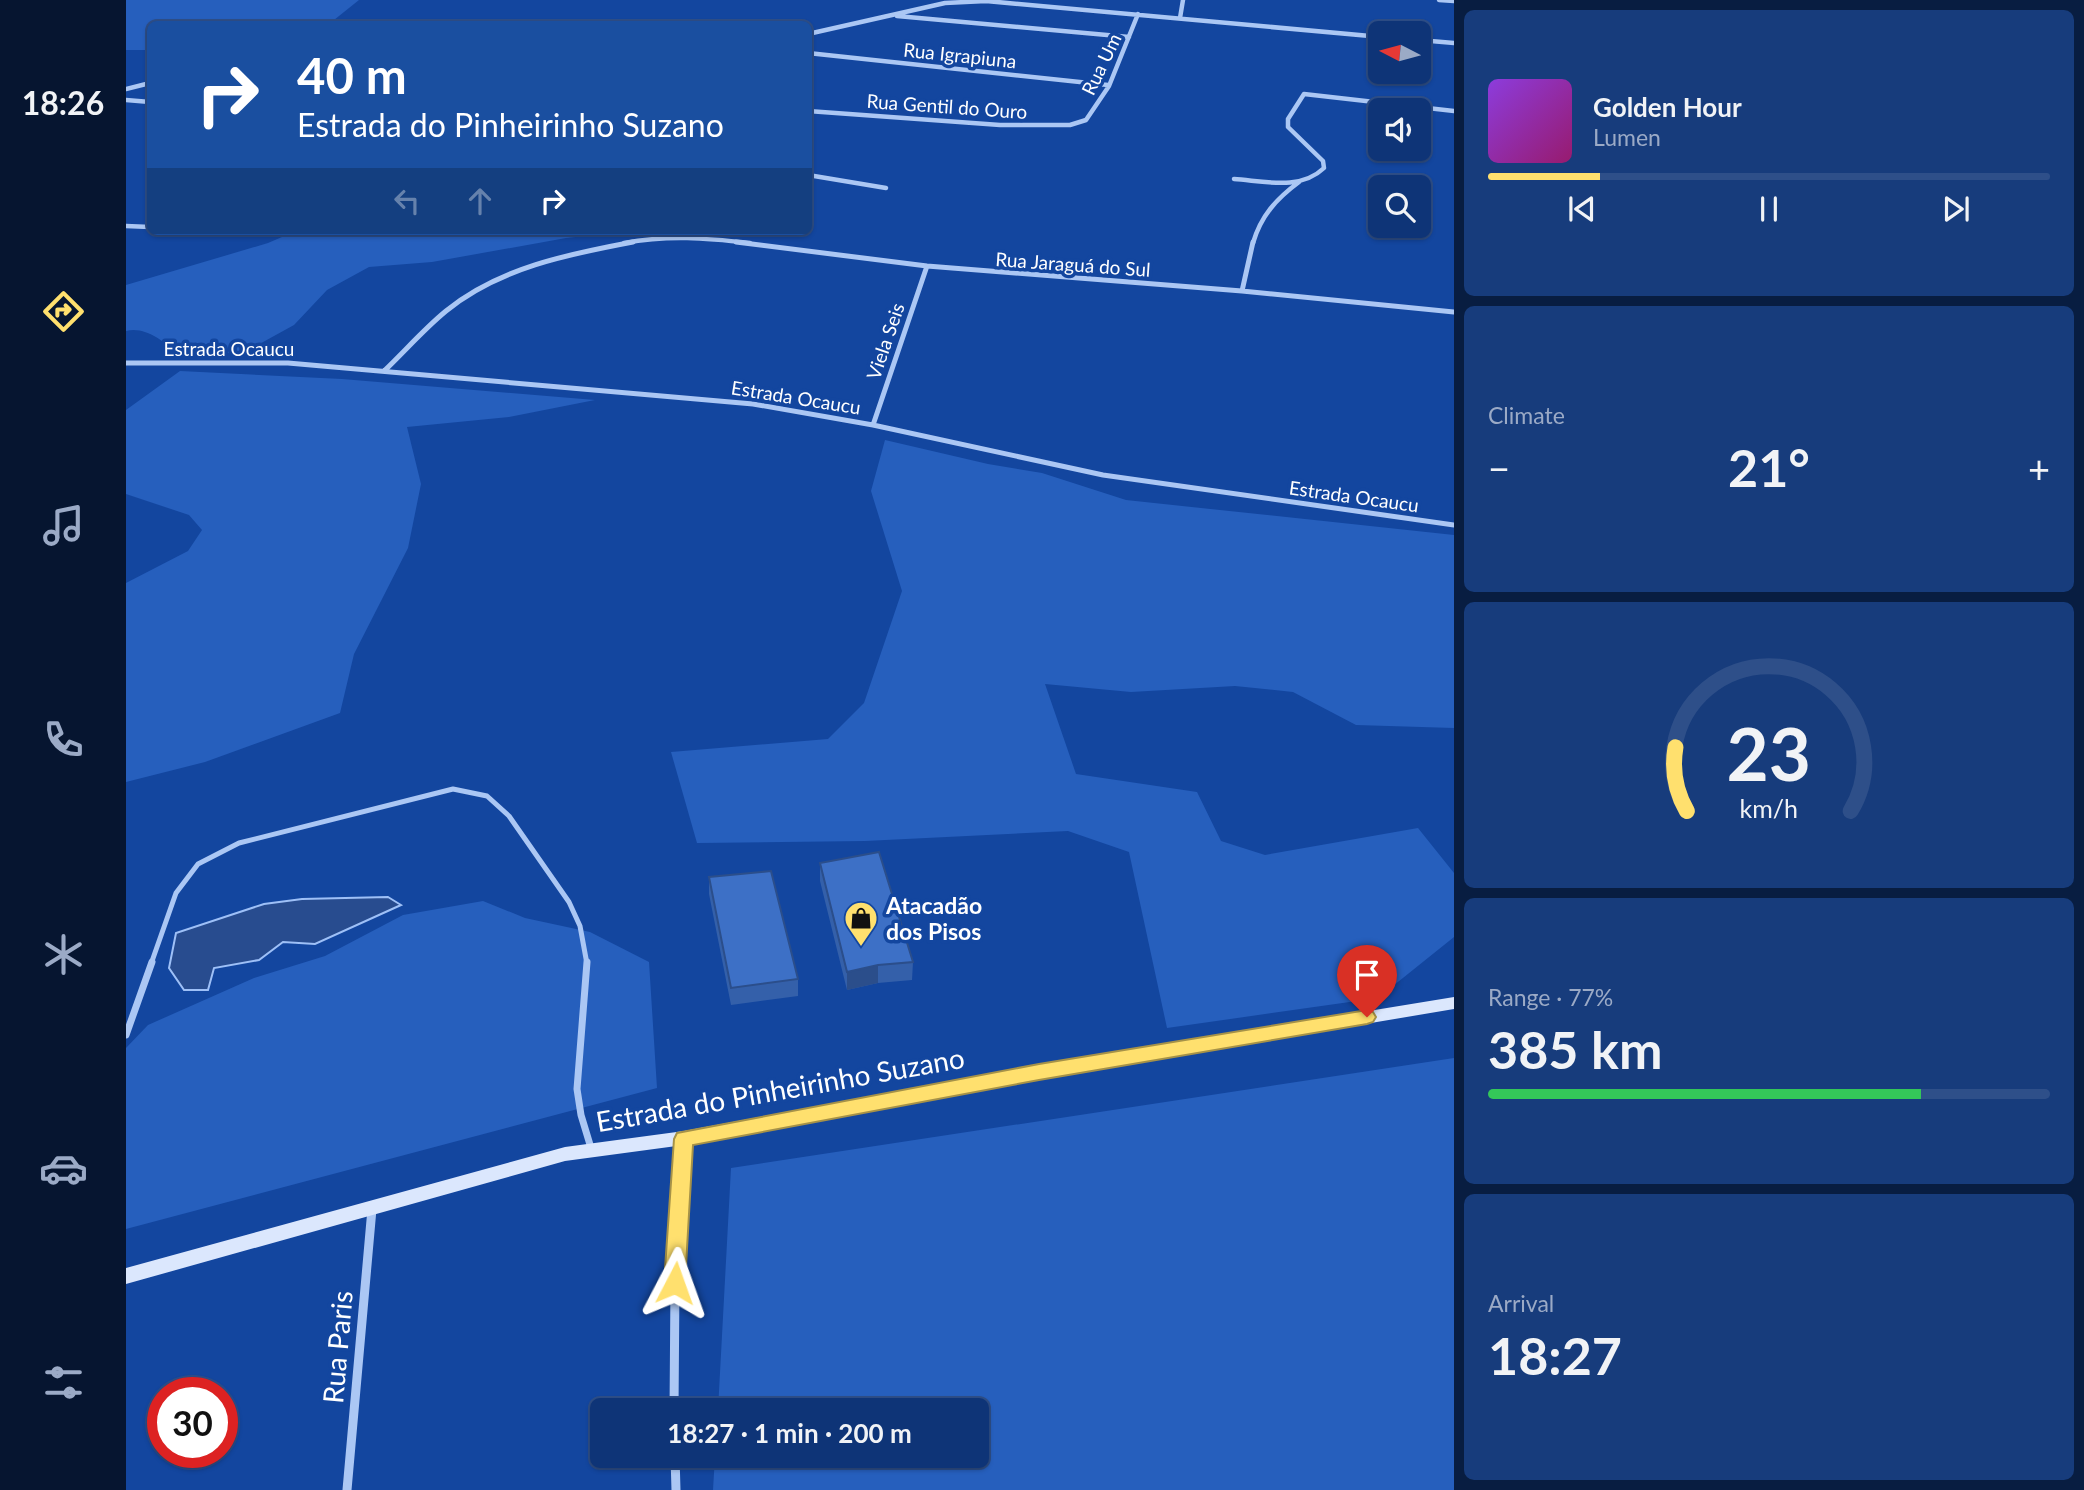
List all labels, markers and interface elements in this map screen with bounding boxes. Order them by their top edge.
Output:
north arrow [1368,21,1432,84]
map controls [1368,21,1431,238]
street label: Rua Um [1076,29,1126,99]
street label: Rua Igrapiuna [902,38,1018,72]
text: 40 m [297,46,407,104]
icon: right [182,49,273,140]
text: 18:26 [22,83,104,122]
street label: Rua Gentil do Ouro [866,89,1028,123]
text: Golden Hour [1593,91,1742,123]
button: sound [1368,98,1431,161]
text: Estrada do Pinheirinho Suzano [297,105,724,144]
text: Lumen [1593,123,1661,151]
button: search [1368,175,1431,238]
icon: left [388,182,426,220]
icon: ahead [461,182,499,220]
icon: right [534,182,572,220]
icon: previous [1563,190,1601,228]
icon: pause [1750,190,1788,228]
icon: next [1937,190,1975,228]
street label: Rua Jaraguá do Sul [995,247,1151,281]
icon: directions [39,287,88,336]
street label: Viela Seis [861,300,909,382]
street label: Estrada Ocaucu [164,337,294,360]
street label: Estrada Ocaucu [730,375,862,419]
text: Climate [1488,401,1565,429]
text: 21° [1728,436,1810,498]
text: − [1488,445,1510,491]
text: + [2028,445,2050,491]
street label: Estrada Ocaucu [1288,476,1420,516]
icon: music [39,501,88,550]
text: 23 [1727,709,1811,797]
icon: phone [39,715,88,764]
text: km/h [1740,793,1798,823]
place label: Atacadão dos Pisos [885,891,982,945]
shop icon: Atacadão dos Pisos [842,899,880,948]
icon: climate [39,930,88,979]
pin [1337,945,1397,1017]
icon: arrive [1348,956,1386,994]
text: Range · 77% [1488,983,1613,1011]
text: 385 km [1488,1018,1662,1080]
street label: Estrada do Pinheirinho Suzano [593,1040,967,1138]
icon: car [39,1144,88,1193]
position arrow [638,1246,712,1320]
street label: Rua Paris [315,1289,359,1405]
text: Arrival [1488,1289,1554,1317]
text: 18:27 [1488,1324,1622,1386]
icon: filters [39,1358,88,1407]
speed limit sign: 30 [147,1377,238,1468]
text: 18:27 · 1 min · 200 m [667,1417,912,1449]

